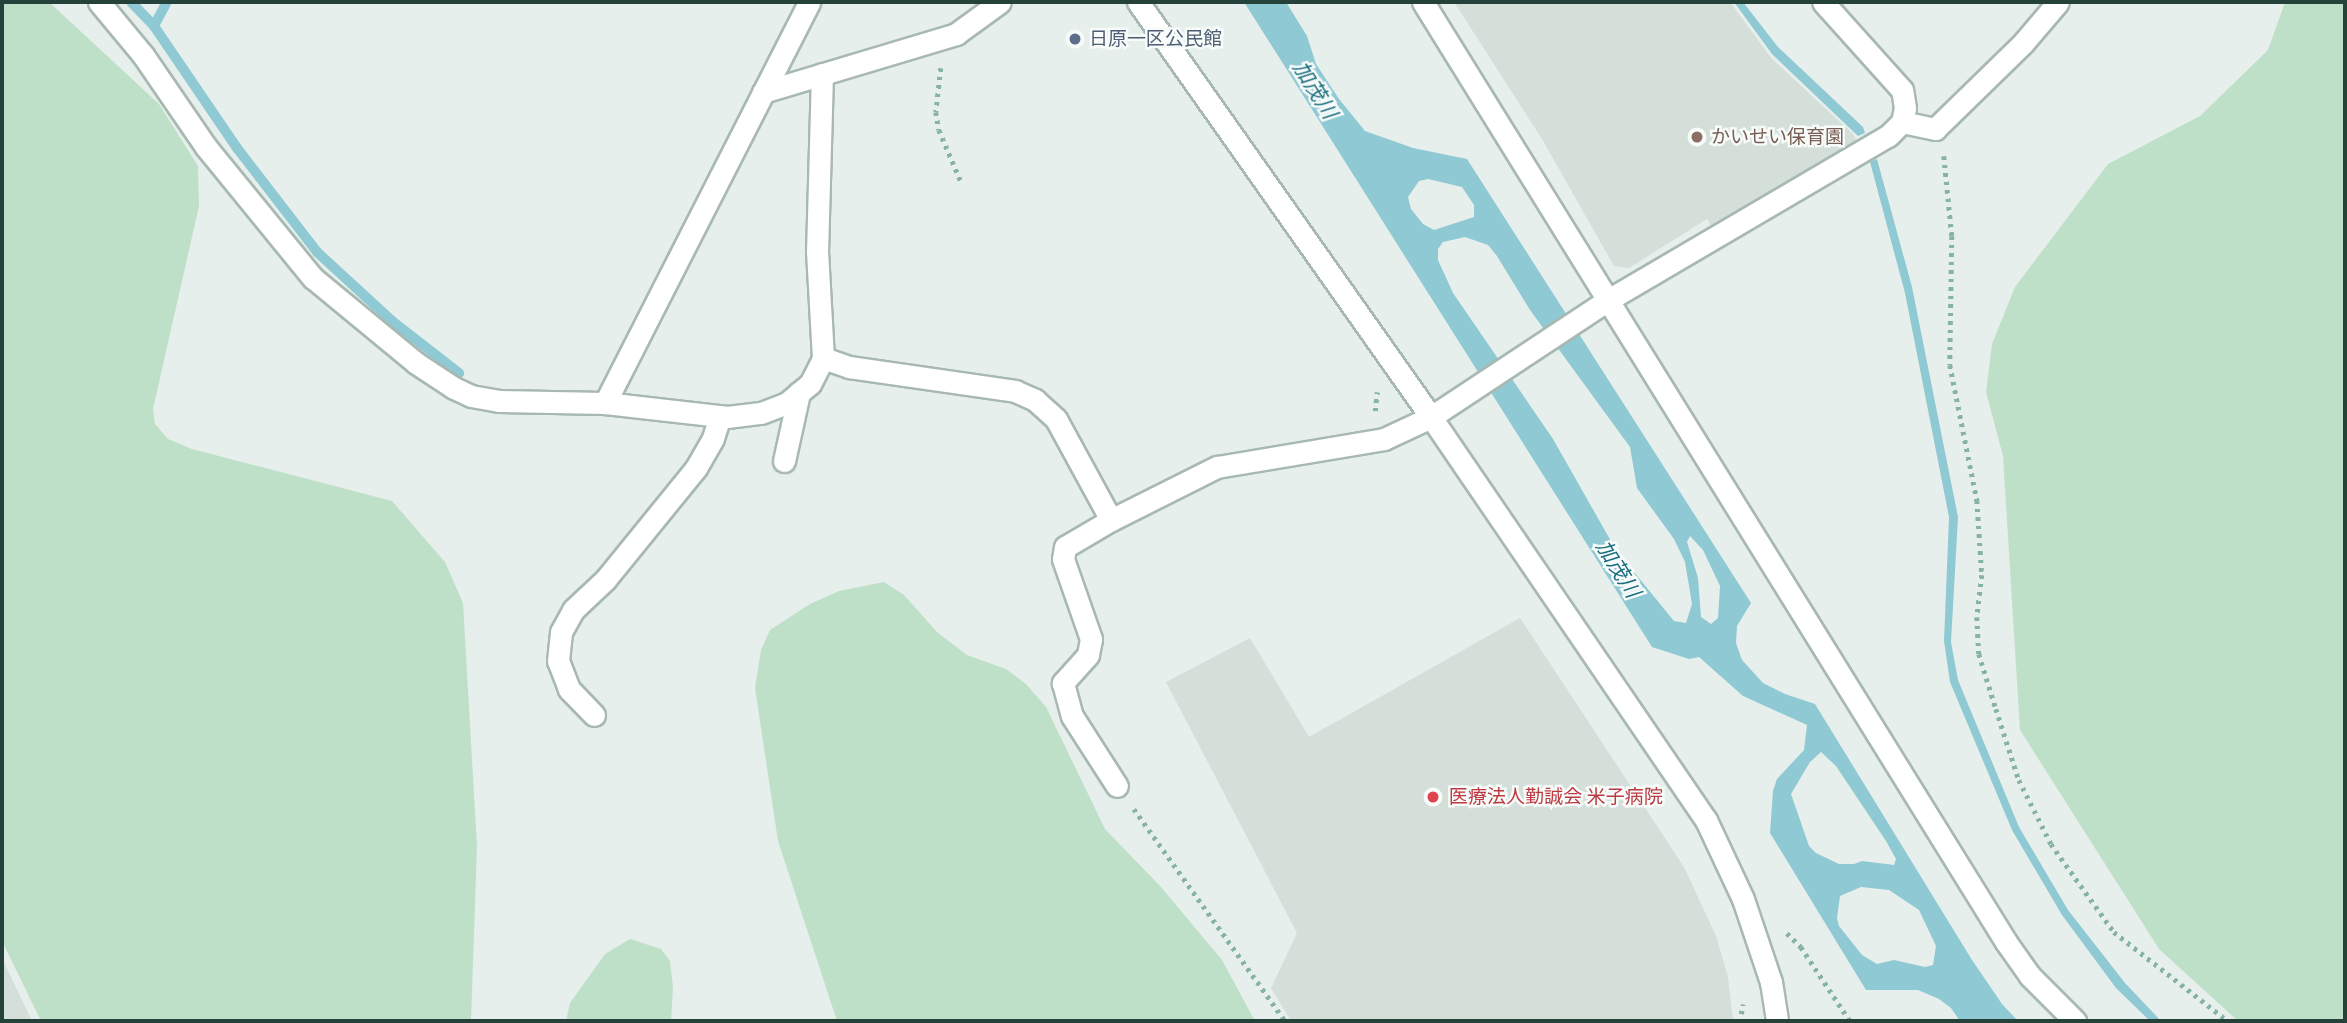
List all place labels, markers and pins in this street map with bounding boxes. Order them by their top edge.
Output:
place label: 日原一区公民館 [1089,28,1222,50]
marker: 日原一区公民館 [1067,31,1083,47]
place label: かいせい保育園 [1711,126,1844,148]
marker: かいせい保育園 [1689,129,1705,145]
place label: 医療法人勤誠会 米子病院 [1449,786,1663,808]
marker: 医療法人勤誠会 米子病院 [1423,787,1443,807]

